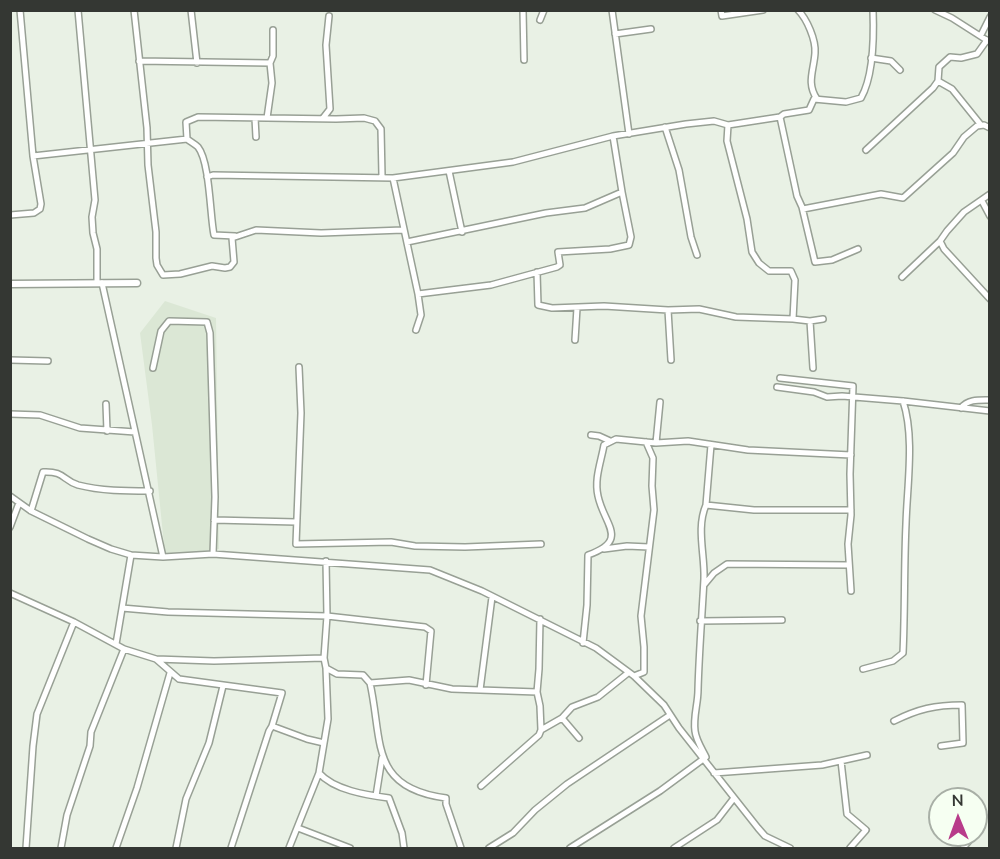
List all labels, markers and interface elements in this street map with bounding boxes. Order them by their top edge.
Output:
north arrow [928,787,988,847]
text: N [952,790,964,812]

